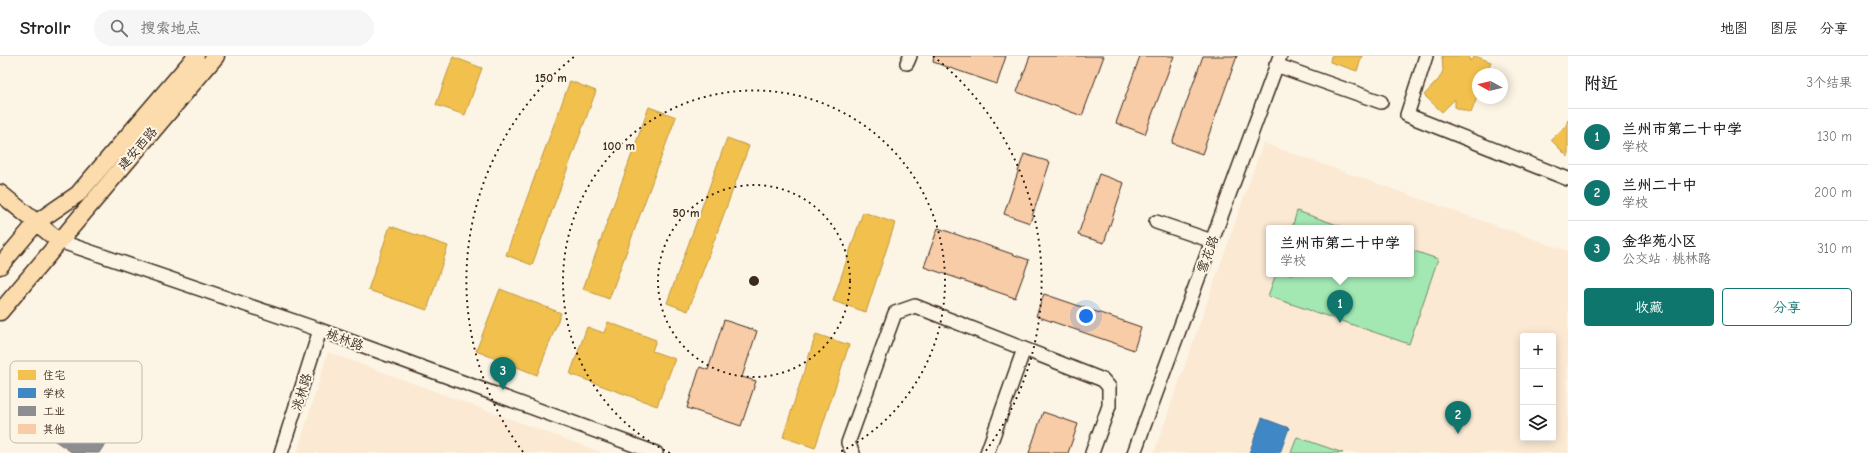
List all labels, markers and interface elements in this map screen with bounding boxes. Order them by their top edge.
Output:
search box [94,10,374,46]
text: Strollr [20,17,70,39]
icon: search [108,17,130,39]
text: 搜索地点 [140,19,200,37]
text: 地图 [1720,20,1748,37]
text: 图层 [1770,20,1798,37]
text: 分享 [1820,20,1848,37]
north arrow [1472,68,1508,104]
text: 150 m [535,71,567,85]
text: 附近 [1584,74,1618,93]
text: 3个结果 [1806,75,1852,90]
text: 兰州市第二十中学 [1622,120,1742,138]
street label: 建安西路 [115,124,160,173]
text: 1 [1594,129,1600,144]
text: 130 m [1817,129,1852,144]
text: 100 m [603,139,635,153]
text: 学校 [1622,139,1648,154]
text: 兰州二十中 [1622,176,1697,194]
text: 2 [1594,185,1600,200]
text: 200 m [1814,185,1852,200]
text: 学校 [1622,195,1648,210]
text: 50 m [672,206,700,220]
popup [1266,225,1414,277]
text: 金华苑小区 [1622,232,1697,250]
street label: 雪花路 [1194,233,1221,275]
text: 兰州市第二十中学 [1280,234,1400,252]
text: 3 [1594,241,1600,256]
text: 310 m [1817,241,1852,256]
text: 公交站 · 桃林路 [1622,251,1711,266]
text: 学校 [1280,253,1306,268]
centre of rings [747,274,761,288]
button: 收藏 [1584,288,1714,326]
button: 分享 [1722,288,1852,326]
pin: 1 [1327,290,1353,323]
your location [1076,306,1096,326]
street label: 桃林路 [324,326,366,353]
map controls [1520,333,1556,441]
button: + [1520,333,1556,369]
pin: 3 [490,357,516,390]
legend [10,361,142,443]
text: 住宅 [43,369,65,382]
button: − [1520,369,1556,405]
street label: 洮林路 [289,371,314,413]
text: 学校 [43,387,65,400]
pin: 2 [1445,401,1471,434]
text: 工业 [43,405,65,418]
button: layers [1520,405,1556,441]
text: 其他 [43,423,65,436]

